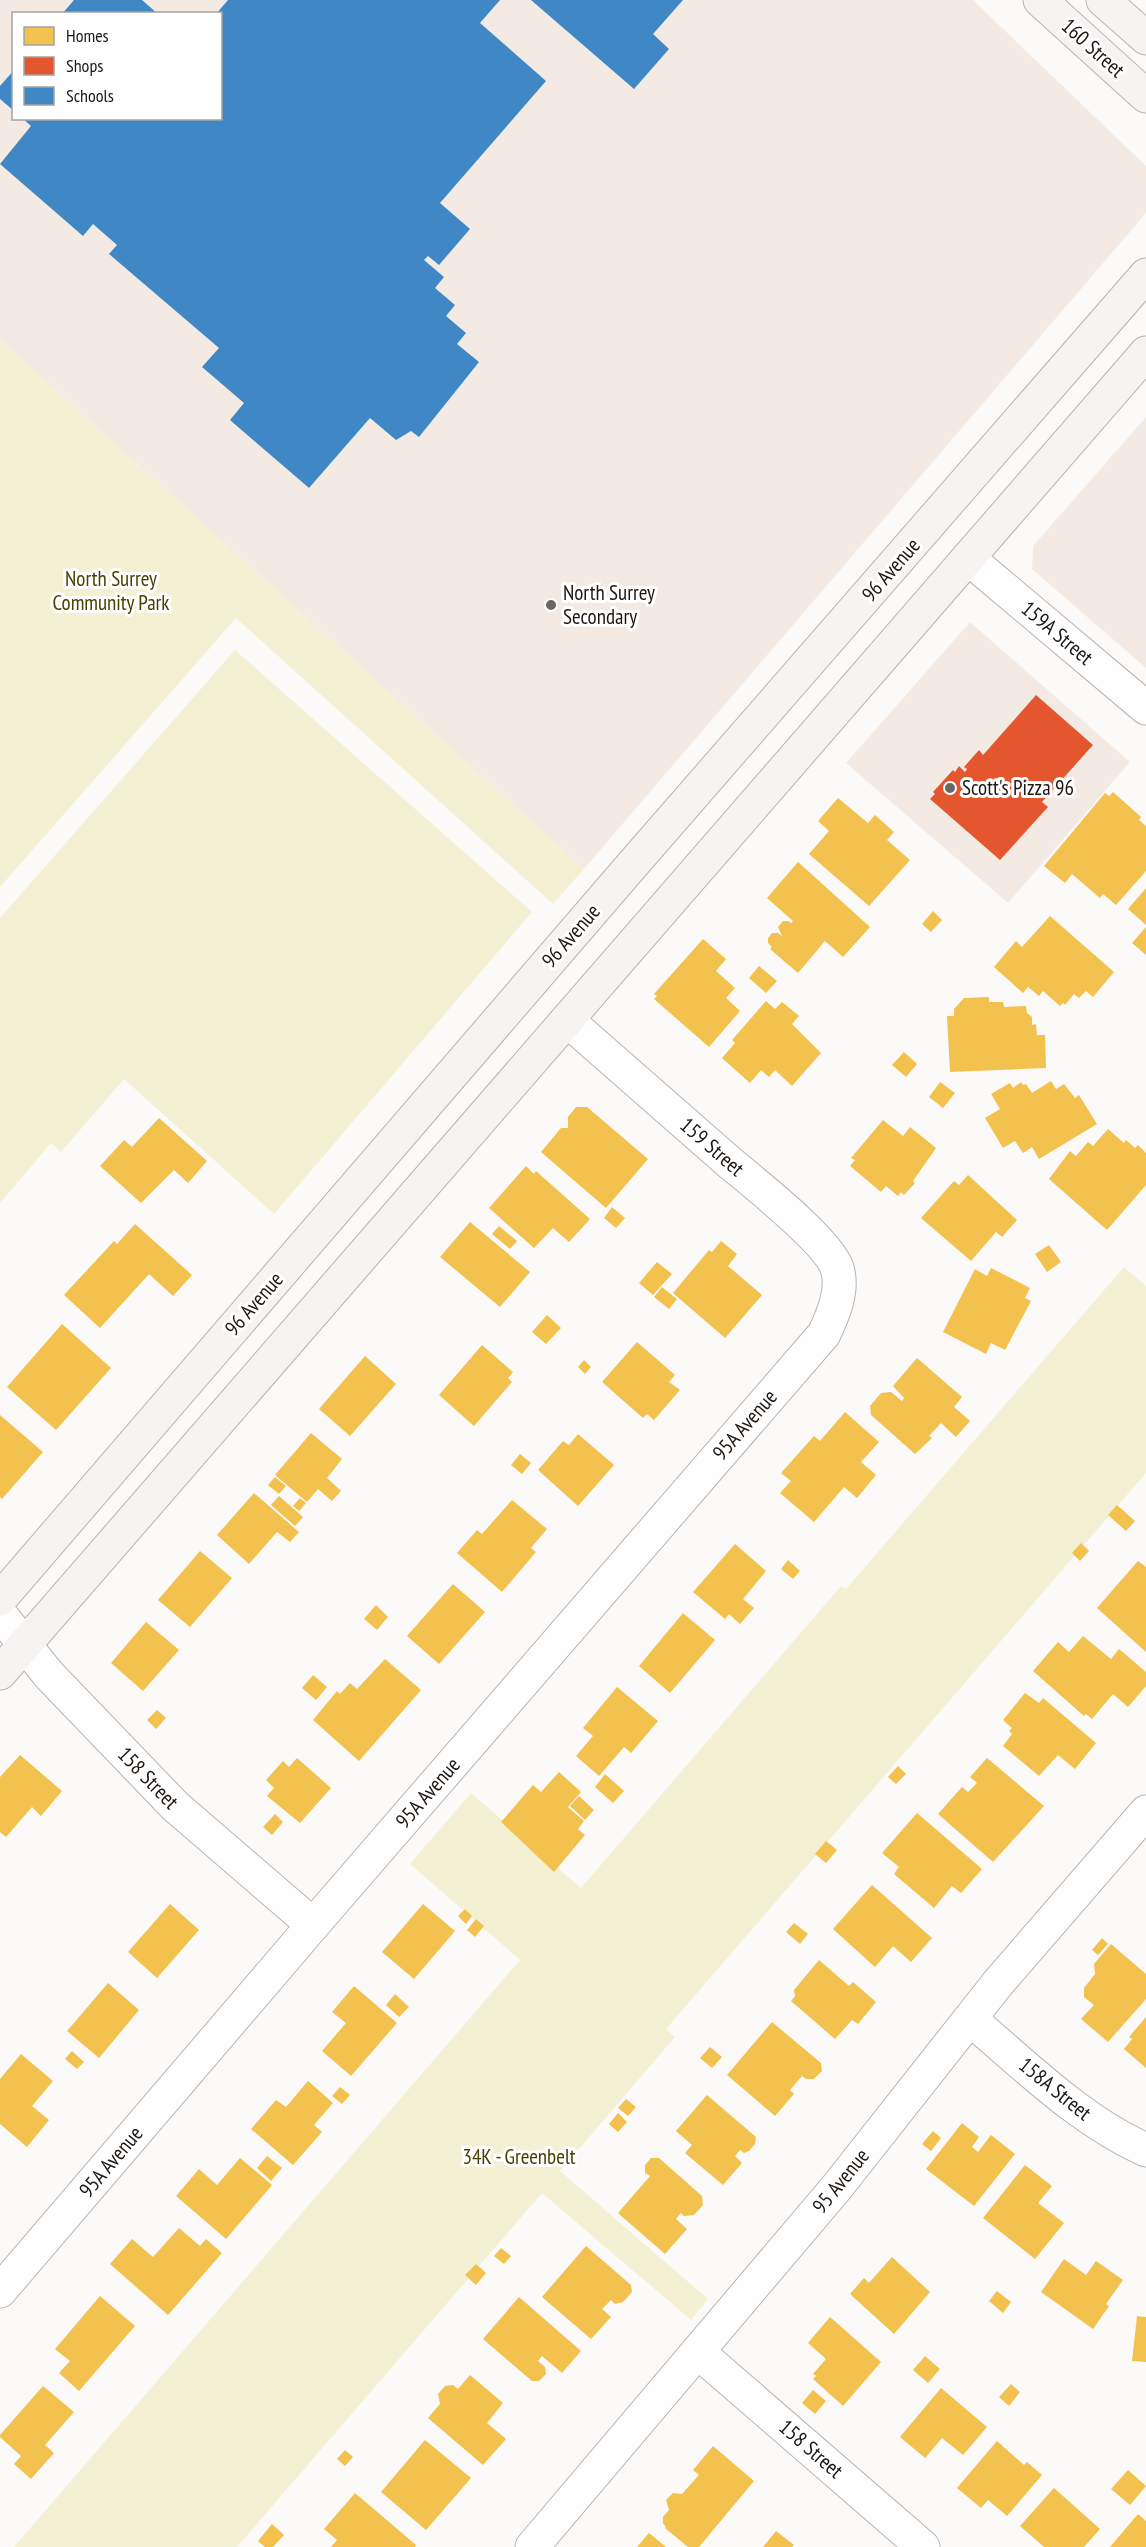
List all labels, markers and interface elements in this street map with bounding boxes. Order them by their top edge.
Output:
legend [12,12,222,120]
street label: 160 Street [1056,12,1131,83]
text: Homes [66,24,109,47]
text: Shops [66,54,103,77]
text: Schools [66,84,114,107]
street label: 96 Avenue [856,532,926,607]
park label: North Surrey Community Park [53,565,169,616]
place label: North Surrey Secondary [563,579,655,630]
street label: 159A Street [1016,595,1099,671]
marker: North Surrey Secondary [544,598,558,612]
place label: Scott's Pizza 96 [962,774,1074,801]
marker: Scott's Pizza 96 [943,781,957,795]
street label: 96 Avenue [536,898,606,973]
street label: 159 Street [675,1111,750,1182]
street label: 96 Avenue [219,1266,289,1341]
street label: 95A Avenue [707,1384,783,1466]
street label: 158 Street [112,1741,185,1815]
street label: 95A Avenue [390,1752,466,1834]
street label: 158A Street [1014,2051,1097,2126]
street label: 95A Avenue [73,2120,148,2203]
park label: 34K - Greenbelt [462,2143,576,2170]
street label: 95 Avenue [806,2143,875,2219]
street label: 158 Street [774,2413,849,2484]

